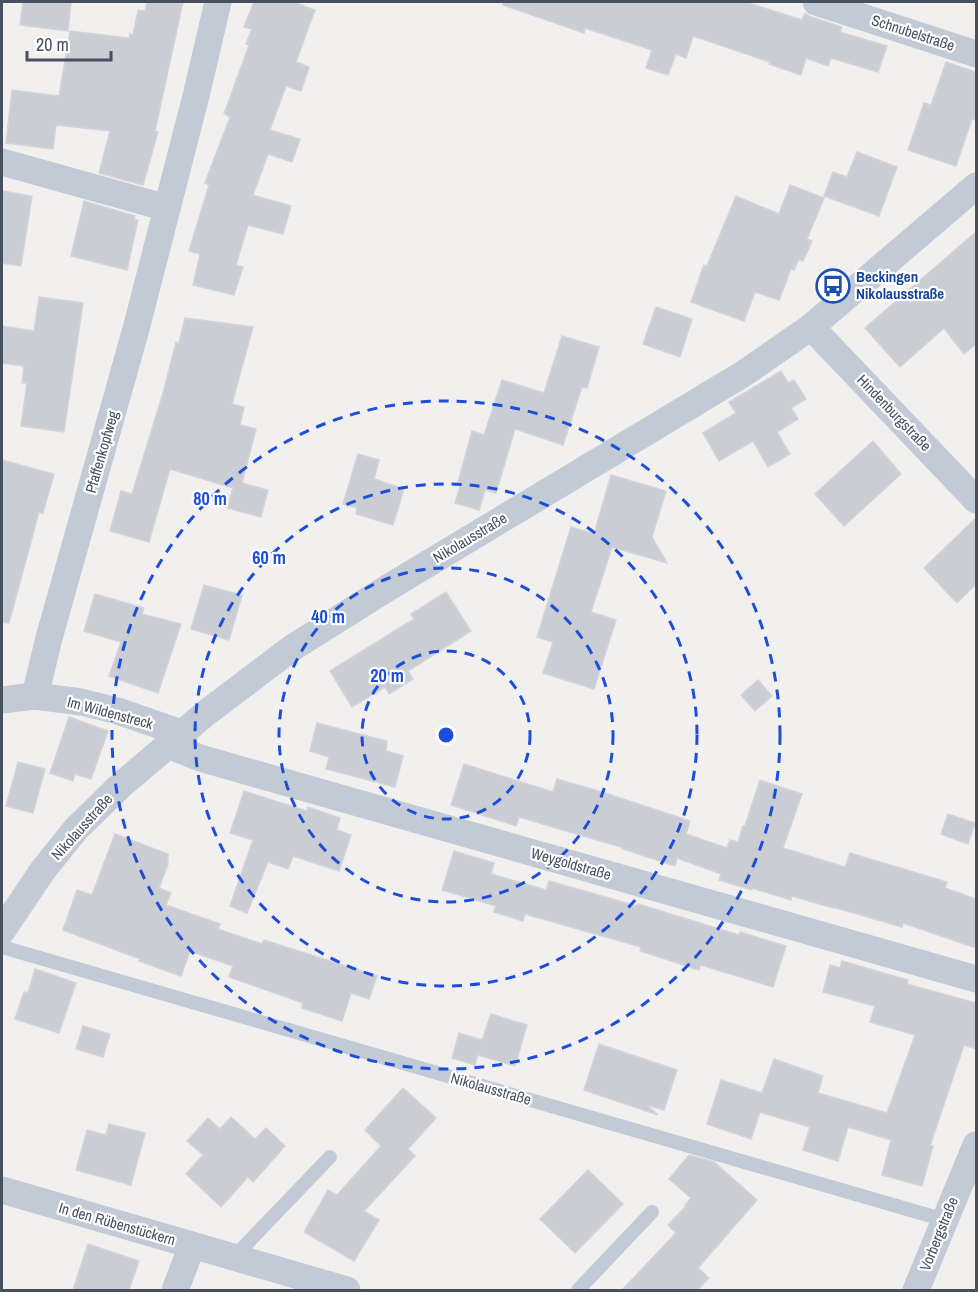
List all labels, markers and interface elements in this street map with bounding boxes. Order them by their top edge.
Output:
street label: Schnubelstraße [869,9,958,56]
scale bar [27,24,111,62]
text: 20 m [36,32,69,57]
place label: Beckingen Nikolausstraße [856,266,944,304]
bus stop icon: Beckingen Nikolausstraße [815,268,851,304]
street label: Hindenburgstraße [852,370,936,456]
street label: Pfaffenkopfweg [80,408,123,495]
text: 80 m [193,486,227,511]
street label: Nikolausstraße [429,507,511,568]
text: 60 m [252,545,286,570]
text: 40 m [311,604,345,629]
text: 20 m [370,663,404,688]
street label: Im Wildenstreck [65,691,156,734]
centre of rings [436,725,456,745]
street label: Nikolausstraße [46,789,117,864]
street label: Weygoldstraße [529,842,614,885]
street label: Nikolausstraße [448,1067,534,1110]
street label: Vorbergstraße [914,1194,963,1274]
street label: In den Rübenstückern [56,1197,178,1250]

